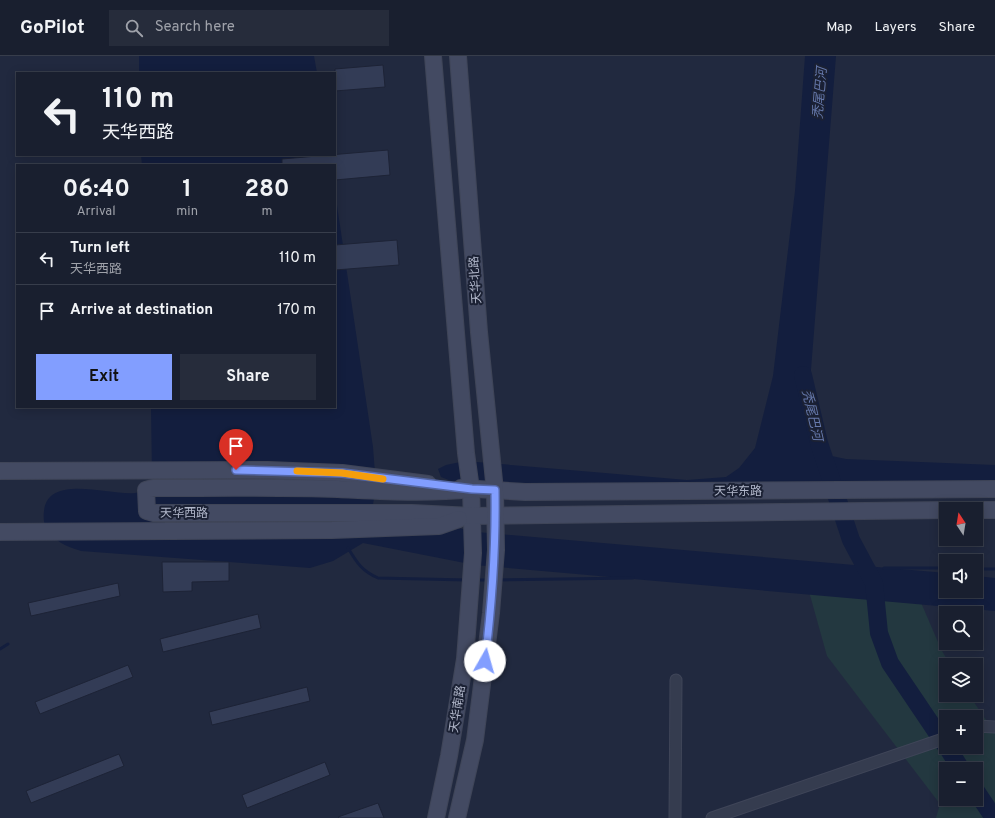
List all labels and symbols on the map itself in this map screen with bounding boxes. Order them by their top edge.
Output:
water label: 秃尾巴河 [811,64,831,120]
street label: 天华北路 [466,255,486,304]
water label: 秃尾巴河 [797,388,825,445]
pin [219,429,253,470]
street label: 天华东路 [714,484,762,500]
north arrow [939,502,983,546]
street label: 天华西路 [160,506,208,522]
position arrow [464,640,506,682]
street label: 天华南路 [446,684,470,734]

